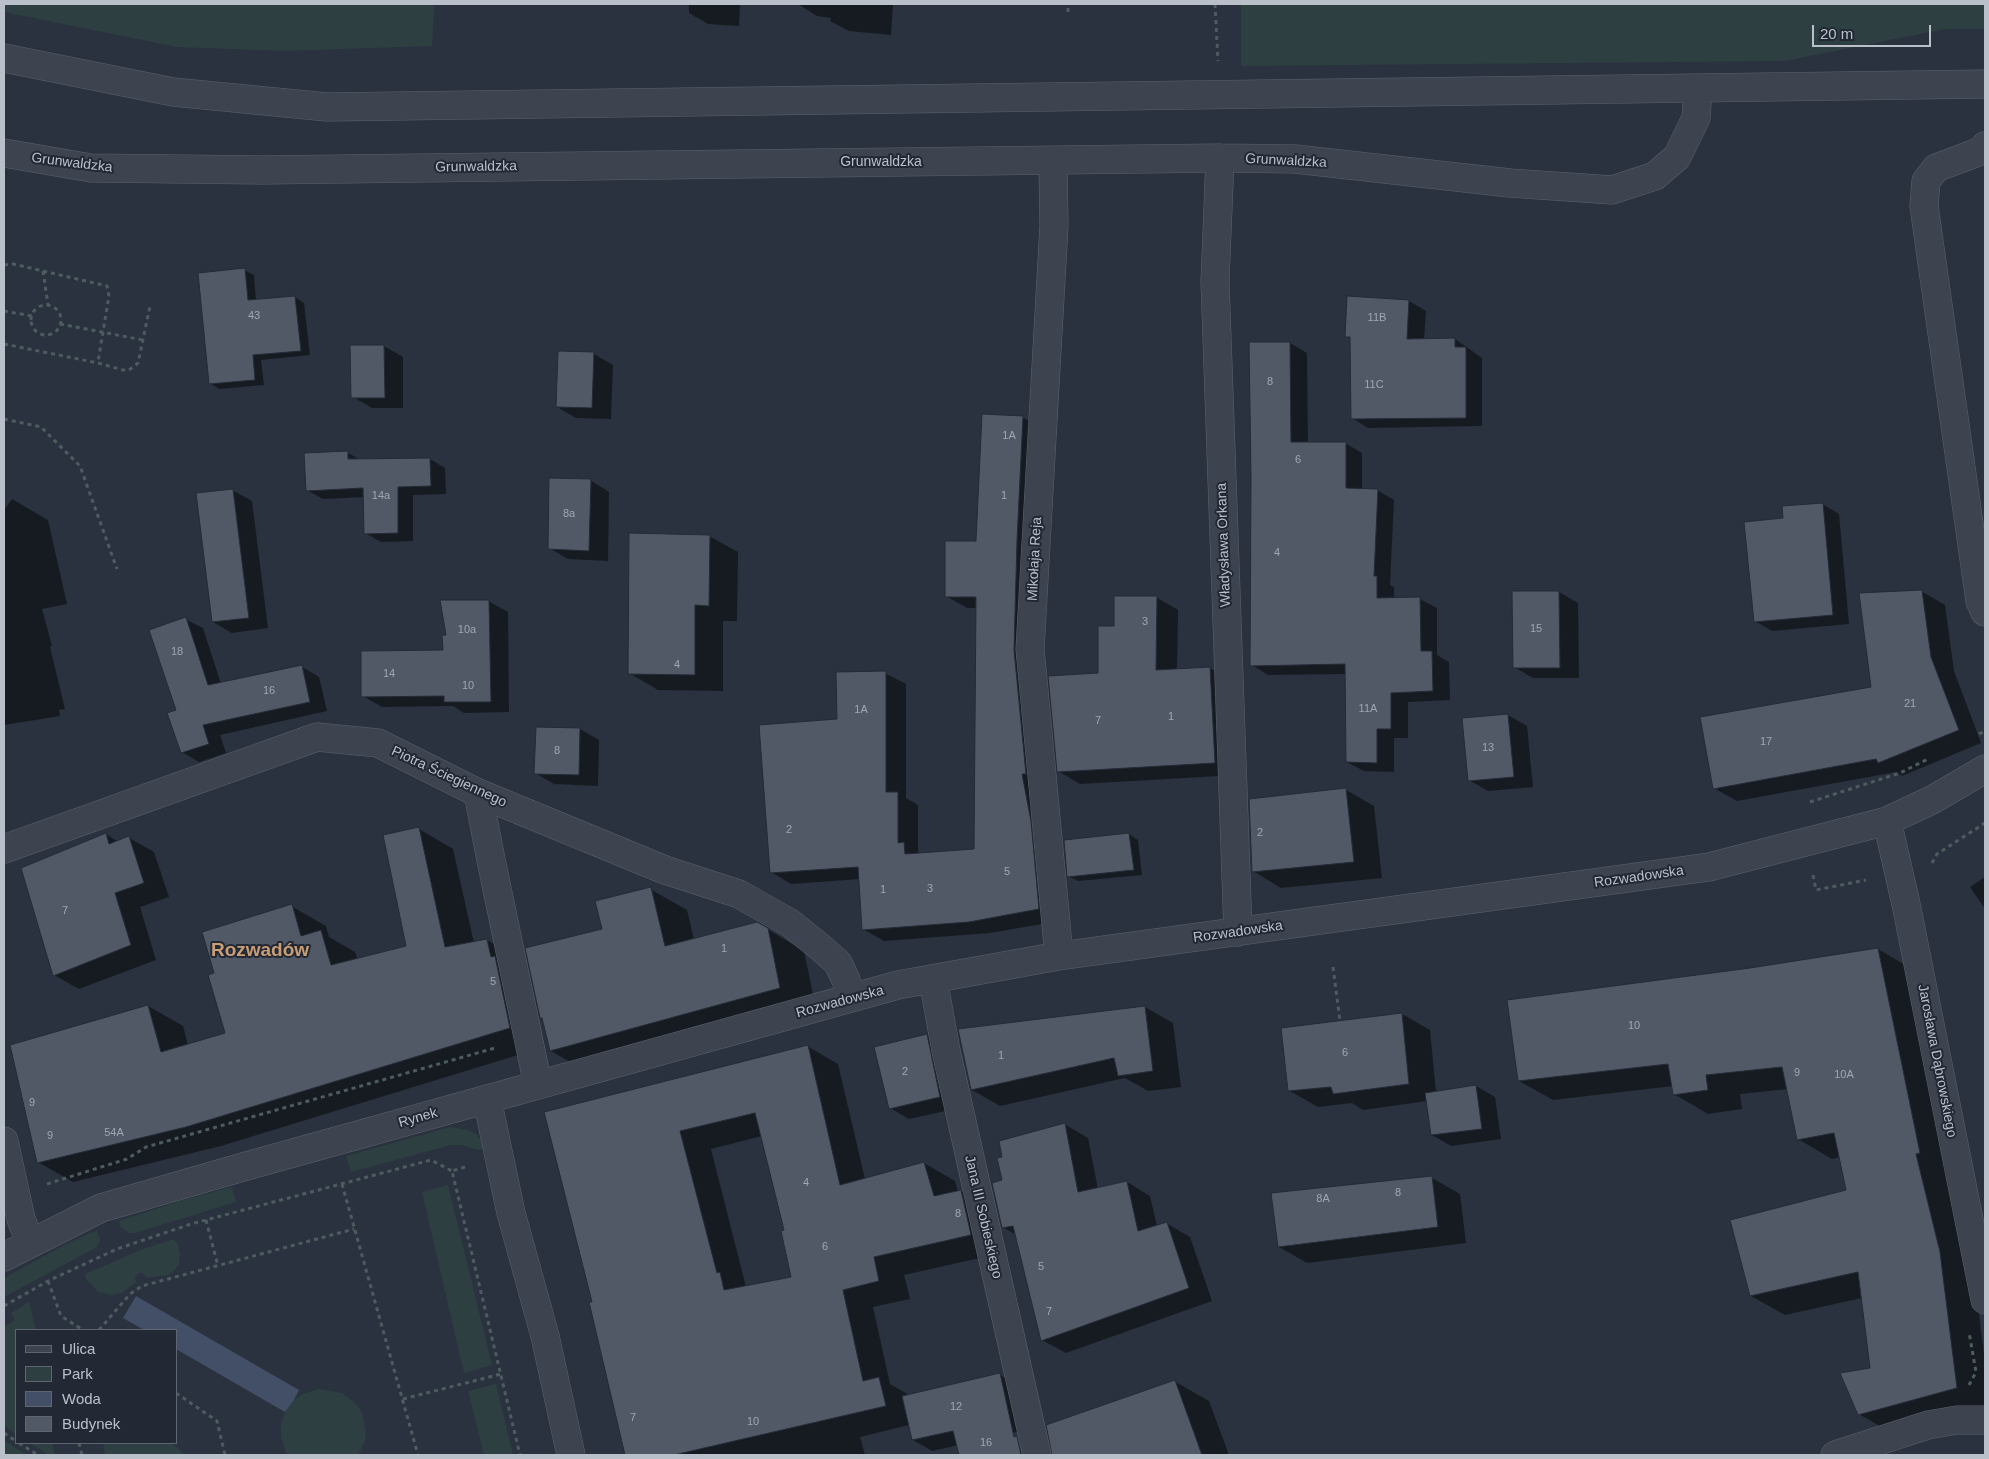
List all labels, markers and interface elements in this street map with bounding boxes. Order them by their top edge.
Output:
scale bar [1814,15,1933,47]
text: 20 m [1820,25,1853,42]
street label: Grunwaldzka [30,150,114,176]
street label: Grunwaldzka [1245,150,1327,172]
street label: Grunwaldzka [840,154,922,170]
street label: Grunwaldzka [435,158,517,176]
house number: 43 [248,309,260,323]
house number: 11B [1368,311,1386,325]
house number: 8 [1267,375,1273,389]
house number: 11C [1364,378,1384,392]
house number: 1A [1002,429,1016,443]
house number: 6 [1295,453,1301,467]
street label: Władysława Orkana [1213,483,1235,607]
house number: 14a [372,489,390,503]
house number: 1 [1001,489,1007,503]
house number: 8a [563,507,575,521]
street label: Mikołaja Reja [1024,517,1046,601]
house number: 4 [1274,546,1280,560]
house number: 3 [1142,615,1148,629]
house number: 15 [1530,622,1542,636]
house number: 10a [458,623,476,637]
house number: 18 [171,645,183,659]
house number: 4 [674,658,680,672]
house number: 14 [383,667,395,681]
house number: 10 [462,679,474,693]
house number: 16 [263,684,275,698]
house number: 21 [1904,697,1916,711]
house number: 11A [1359,702,1377,716]
house number: 1A [854,703,868,717]
house number: 1 [1168,710,1174,724]
house number: 7 [1095,714,1101,728]
house number: 17 [1760,735,1772,749]
house number: 13 [1482,741,1494,755]
street label: Piotra Ściegiennego [389,743,509,811]
house number: 8 [554,744,560,758]
house number: 2 [786,823,792,837]
house number: 2 [1257,826,1263,840]
street label: Rozwadowska [1593,862,1685,892]
house number: 5 [1004,865,1010,879]
house number: 3 [927,882,933,896]
house number: 1 [880,883,886,897]
house number: 7 [62,904,68,918]
street label: Rozwadowska [1192,917,1284,947]
district label: Rozwadów [211,940,309,962]
house number: 1 [721,942,727,956]
house number: 5 [490,975,496,989]
street label: Rozwadowska [794,982,886,1022]
street label: Jarosława Dąbrowskiego [1914,983,1960,1139]
house number: 10 [1628,1019,1640,1033]
house number: 6 [1342,1046,1348,1060]
house number: 1 [998,1049,1004,1063]
house number: 2 [902,1065,908,1079]
house number: 9 [1794,1066,1800,1080]
house number: 10A [1834,1068,1854,1082]
house number: 9 [29,1096,35,1110]
street label: Rynek [397,1104,439,1132]
house number: 54A [104,1126,124,1140]
house number: 9 [47,1129,53,1143]
street label: Jana III Sobieskiego [961,1154,1005,1280]
house number: 4 [803,1176,809,1190]
house number: 8 [1395,1186,1401,1200]
house number: 8A [1316,1192,1330,1206]
house number: 8 [955,1207,961,1221]
house number: 6 [822,1240,828,1254]
house number: 5 [1038,1260,1044,1274]
house number: 7 [1046,1305,1052,1319]
legend [15,1329,178,1444]
text: Ulica [62,1340,95,1357]
text: Park [62,1365,93,1382]
text: Woda [62,1390,101,1407]
house number: 12 [950,1400,962,1414]
house number: 7 [630,1411,636,1425]
text: Budynek [62,1415,120,1432]
house number: 10 [747,1415,759,1429]
house number: 16 [980,1436,992,1450]

